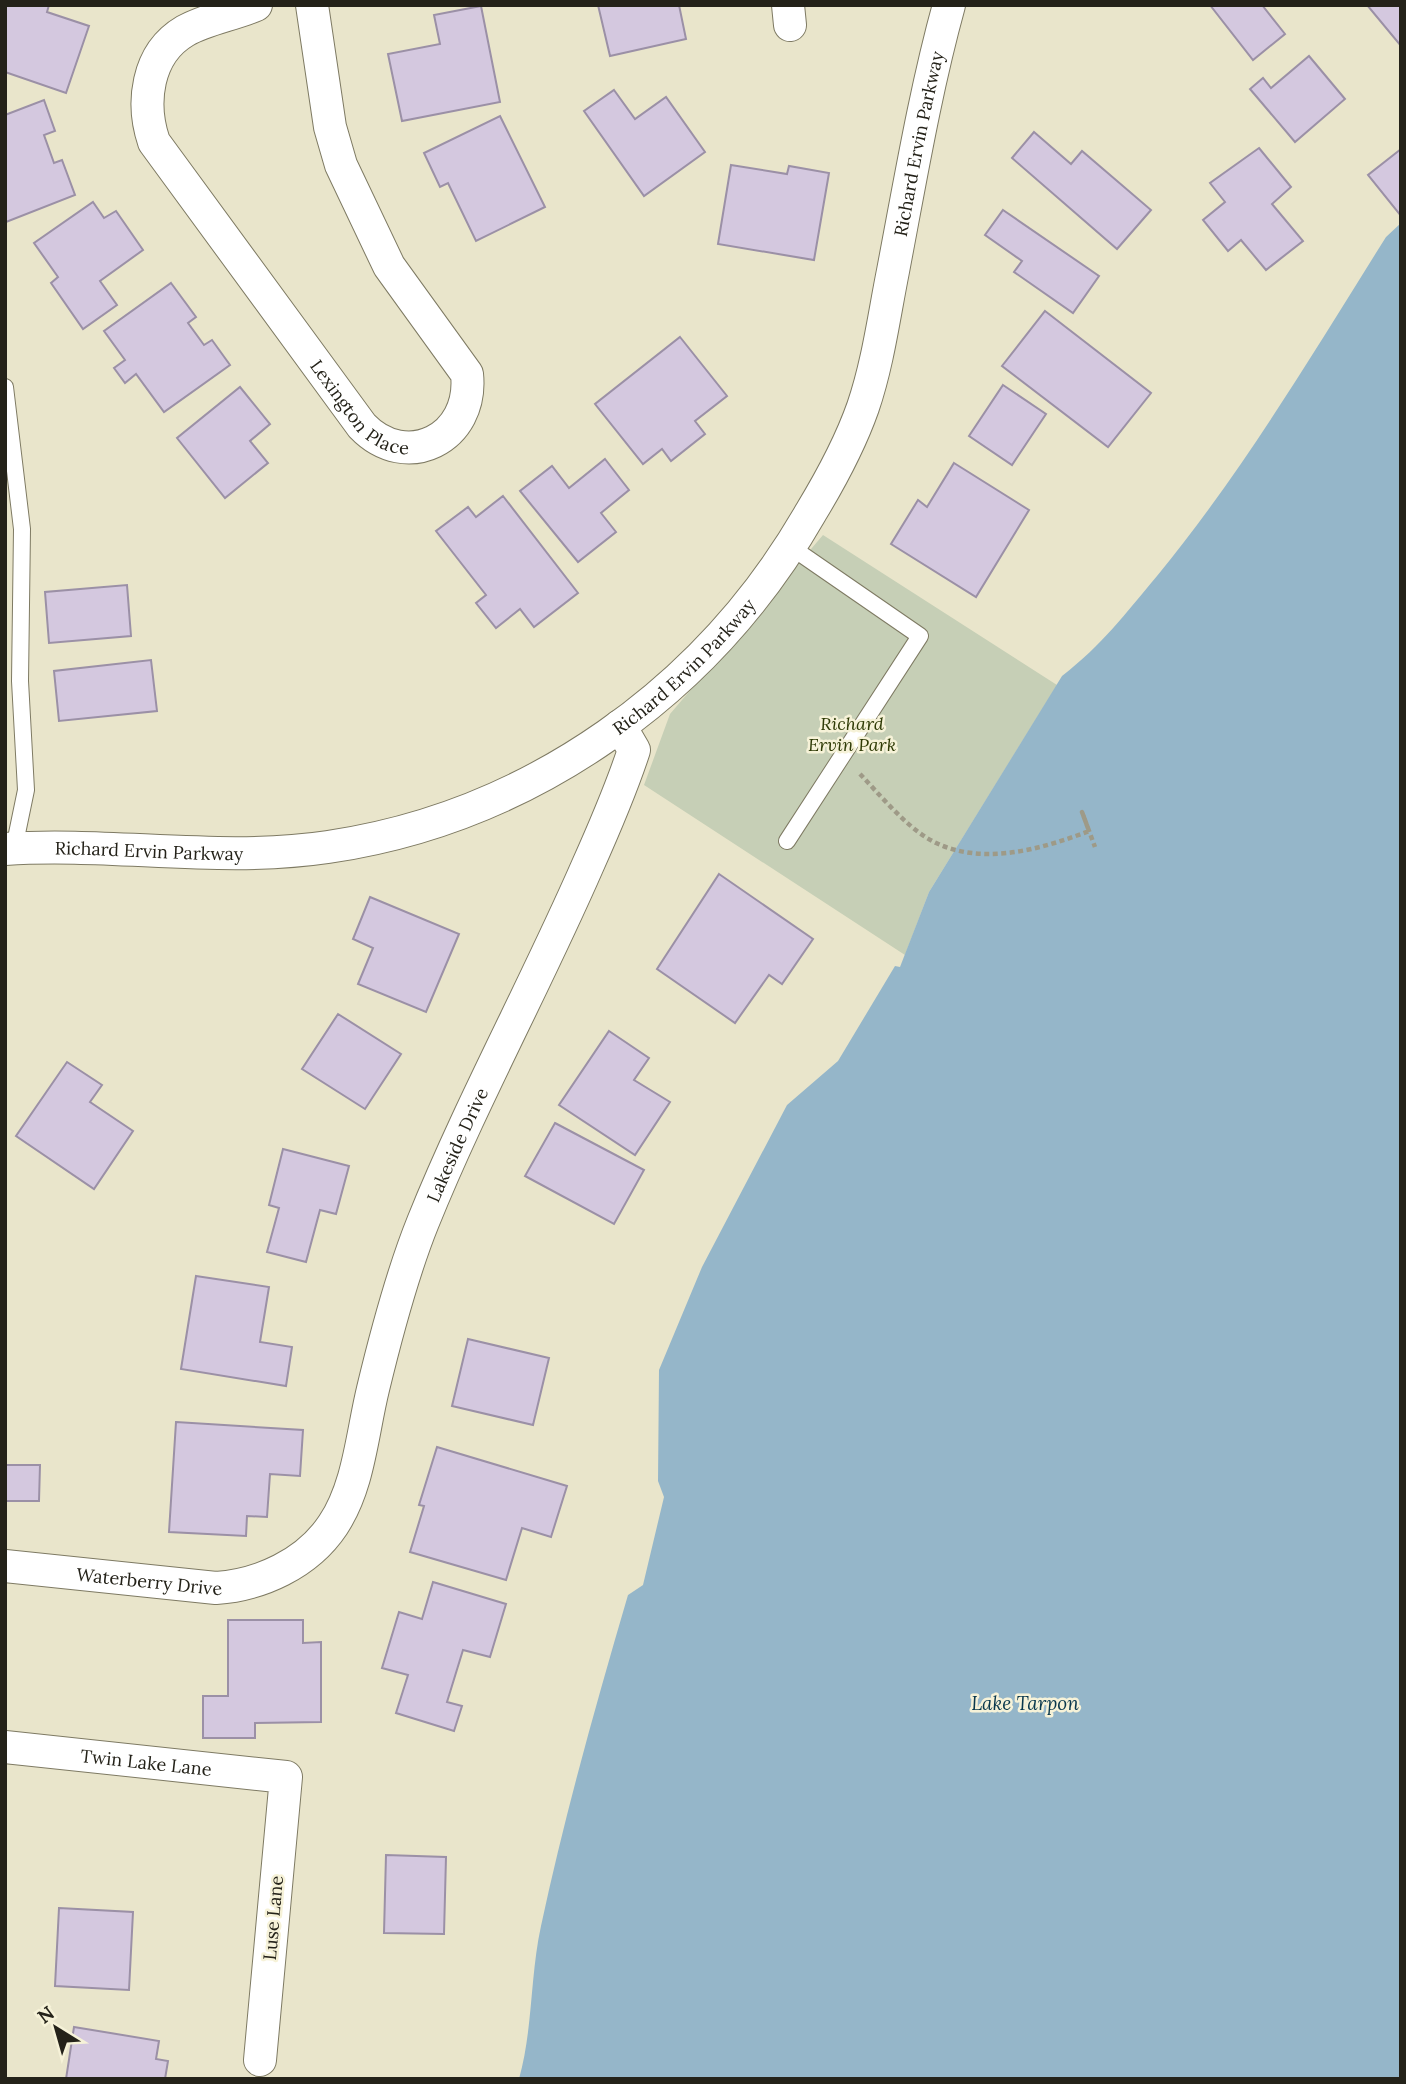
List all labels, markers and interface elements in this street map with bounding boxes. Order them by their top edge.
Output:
street label: Richard Ervin Parkway [888,48,948,238]
street label: Lexington Place [306,355,410,459]
street label: Richard Ervin Parkway [608,593,760,740]
park label: Richard Ervin Park [808,712,896,756]
street label: Richard Ervin Parkway [55,836,244,865]
street label: Lakeside Drive [421,1084,493,1205]
street label: Waterberry Drive [75,1562,223,1600]
water label: Lake Tarpon [971,1691,1079,1715]
street label: Twin Lake Lane [80,1744,213,1781]
street label: Luse Lane [258,1875,288,1961]
north arrow [21,1993,91,2063]
text: N [33,2000,59,2028]

